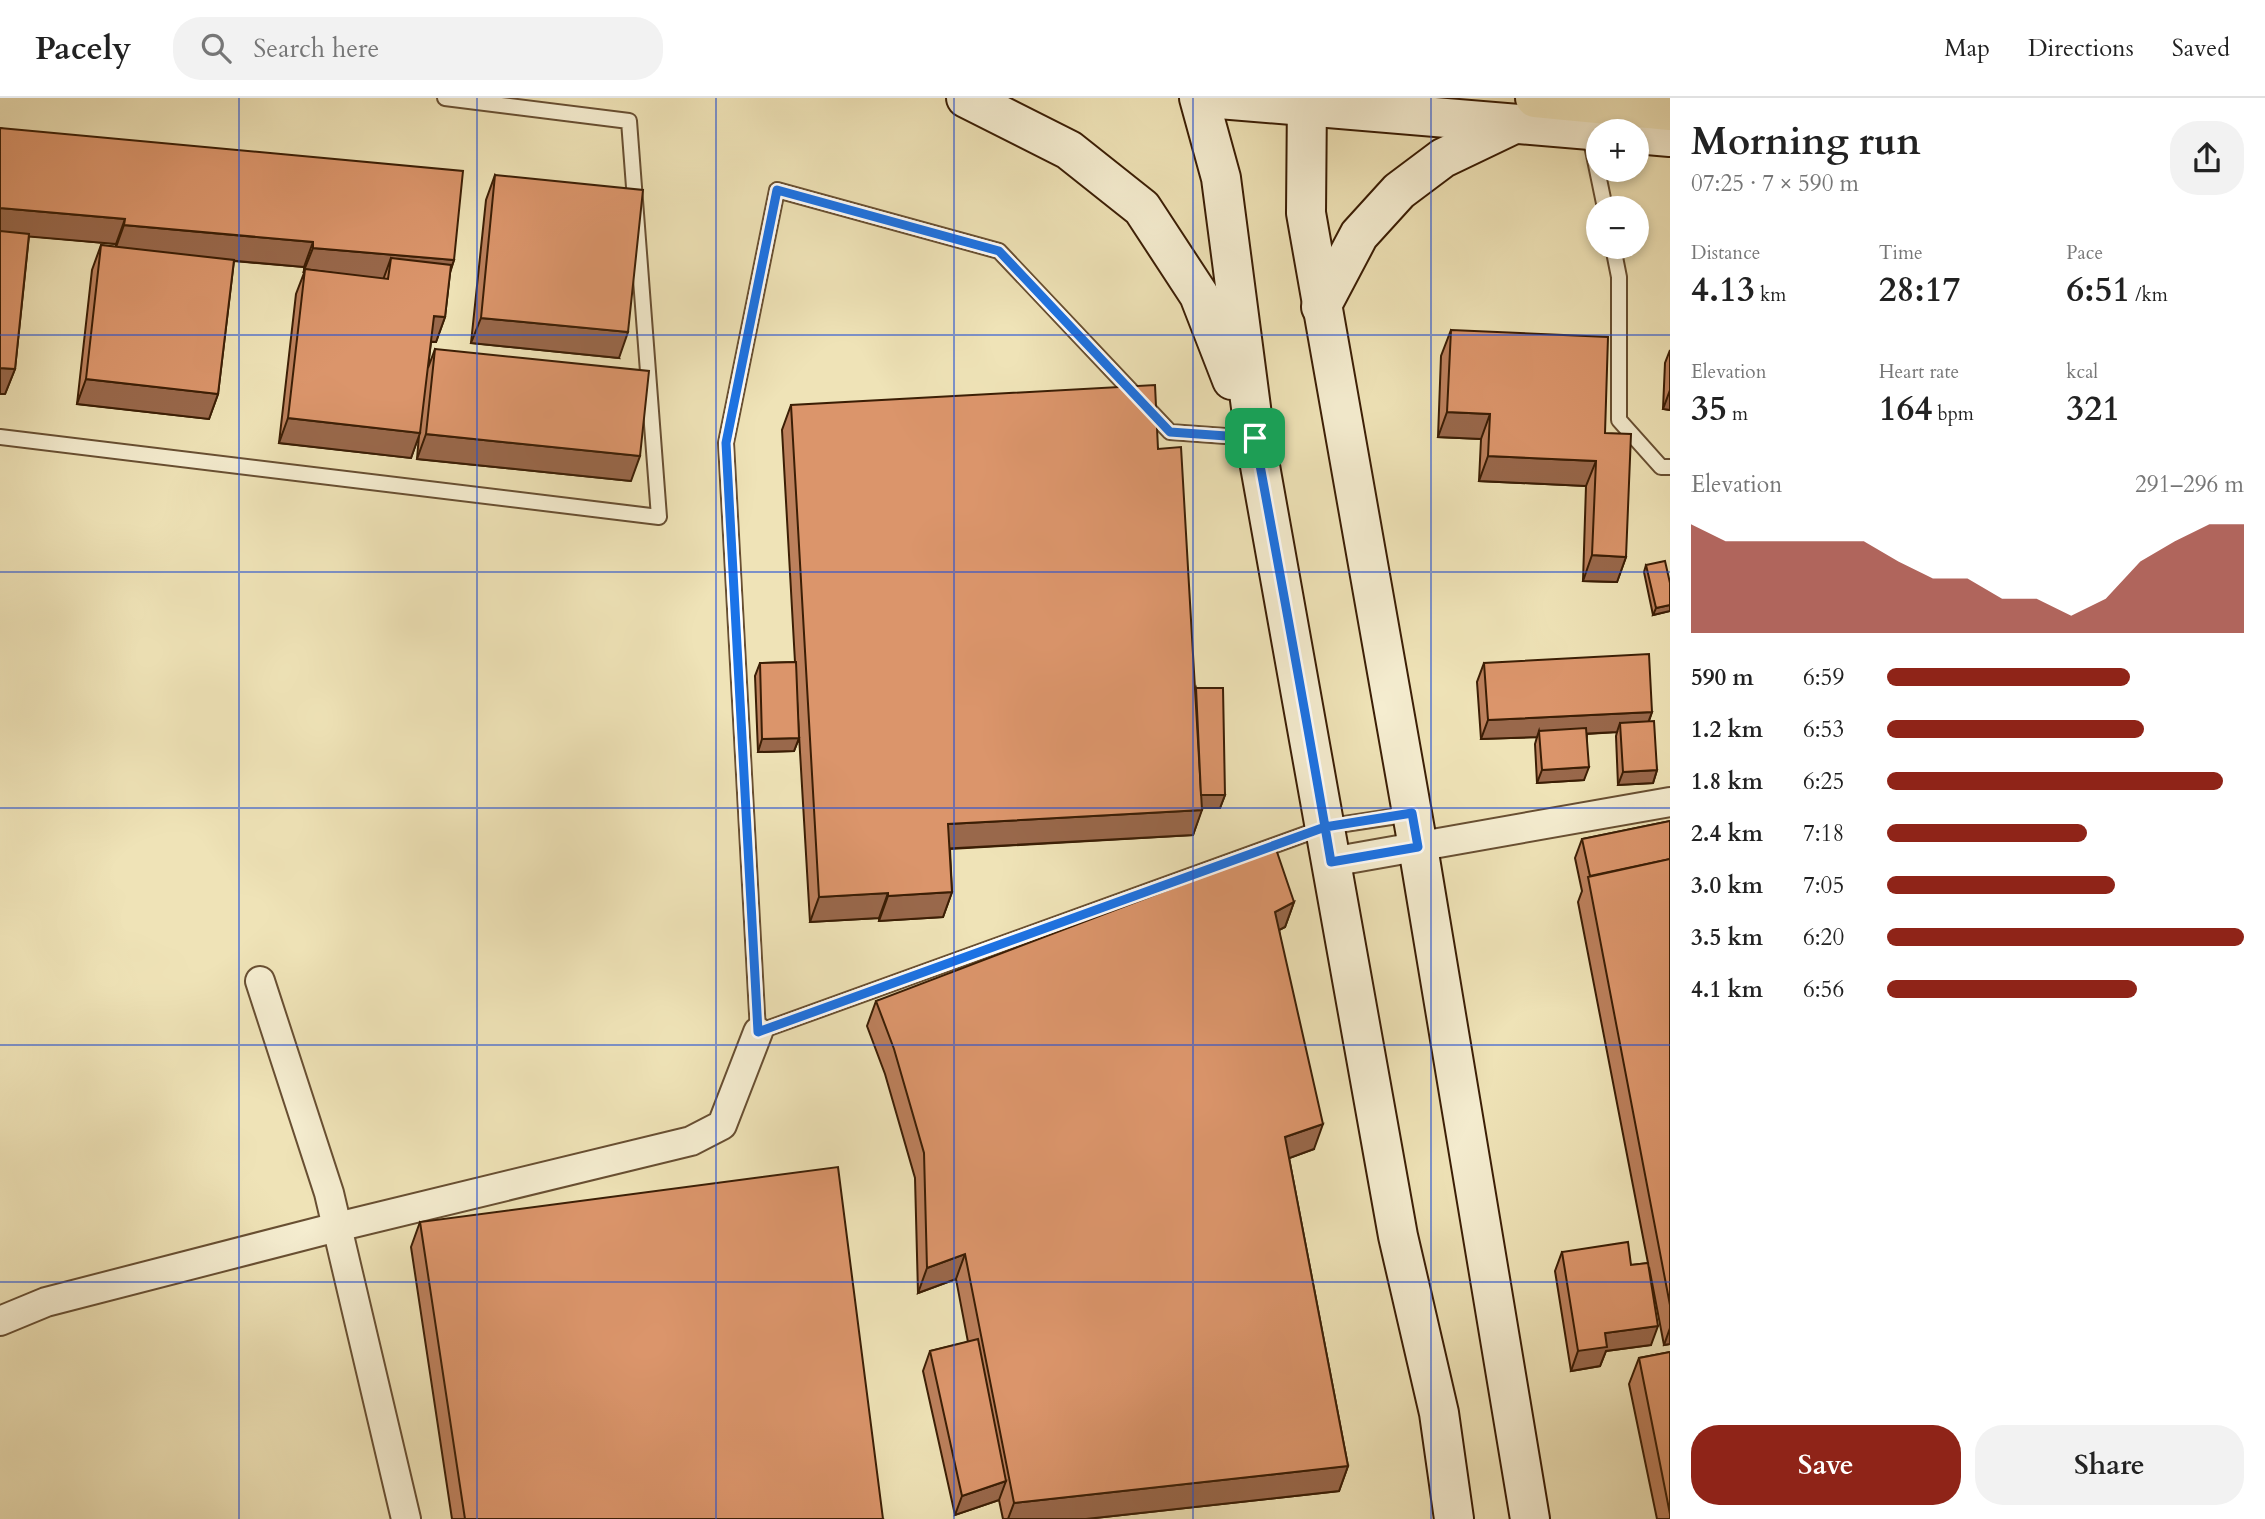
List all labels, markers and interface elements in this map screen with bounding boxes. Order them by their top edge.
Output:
search box [173,17,663,80]
text: Pacely [35,26,131,71]
icon: search [197,29,235,67]
text: Search here [253,31,379,66]
text: Map [1944,32,1990,65]
text: Directions [2028,32,2134,65]
text: Saved [2172,32,2230,65]
text: Morning run [1691,116,1921,168]
map controls [1586,119,1649,259]
button: + [1586,119,1649,182]
button: share [2170,121,2244,195]
text: 07:25 · 7 × 590 m [1691,168,1859,199]
button: − [1586,196,1649,259]
text: Distance [1691,240,1760,266]
text: Time [1879,240,1923,266]
text: Pace [2066,240,2103,266]
text: 4.13 [1691,266,1755,314]
text: 28:17 [1879,266,1961,314]
text: 6:51 [2066,266,2130,314]
text: km [1755,282,1786,308]
text: /km [2130,282,2168,308]
text: Elevation [1691,359,1766,385]
text: Heart rate [1879,359,1959,385]
text: kcal [2066,359,2098,385]
text: 35 [1691,385,1727,433]
text: 164 [1879,385,1932,433]
text: 321 [2066,385,2120,433]
text: m [1727,401,1748,427]
text: bpm [1932,401,1974,427]
pin [1225,408,1285,468]
icon: arrive [1236,419,1274,457]
text: Elevation [1691,469,1782,500]
text: 291–296 m [2135,469,2244,500]
text: 590 m [1691,662,1754,693]
text: 6:59 [1803,662,1844,693]
text: 1.2 km [1691,714,1763,745]
text: 6:53 [1803,714,1844,745]
text: 1.8 km [1691,766,1763,797]
text: 6:25 [1803,766,1844,797]
text: 2.4 km [1691,818,1763,849]
text: 7:18 [1803,818,1844,849]
text: 3.0 km [1691,870,1763,901]
text: 7:05 [1803,870,1844,901]
text: 3.5 km [1691,922,1763,953]
text: 6:20 [1803,922,1844,953]
text: 4.1 km [1691,974,1763,1005]
text: 6:56 [1803,974,1844,1005]
button: Save [1691,1425,1961,1505]
button: Share [1975,1425,2244,1505]

